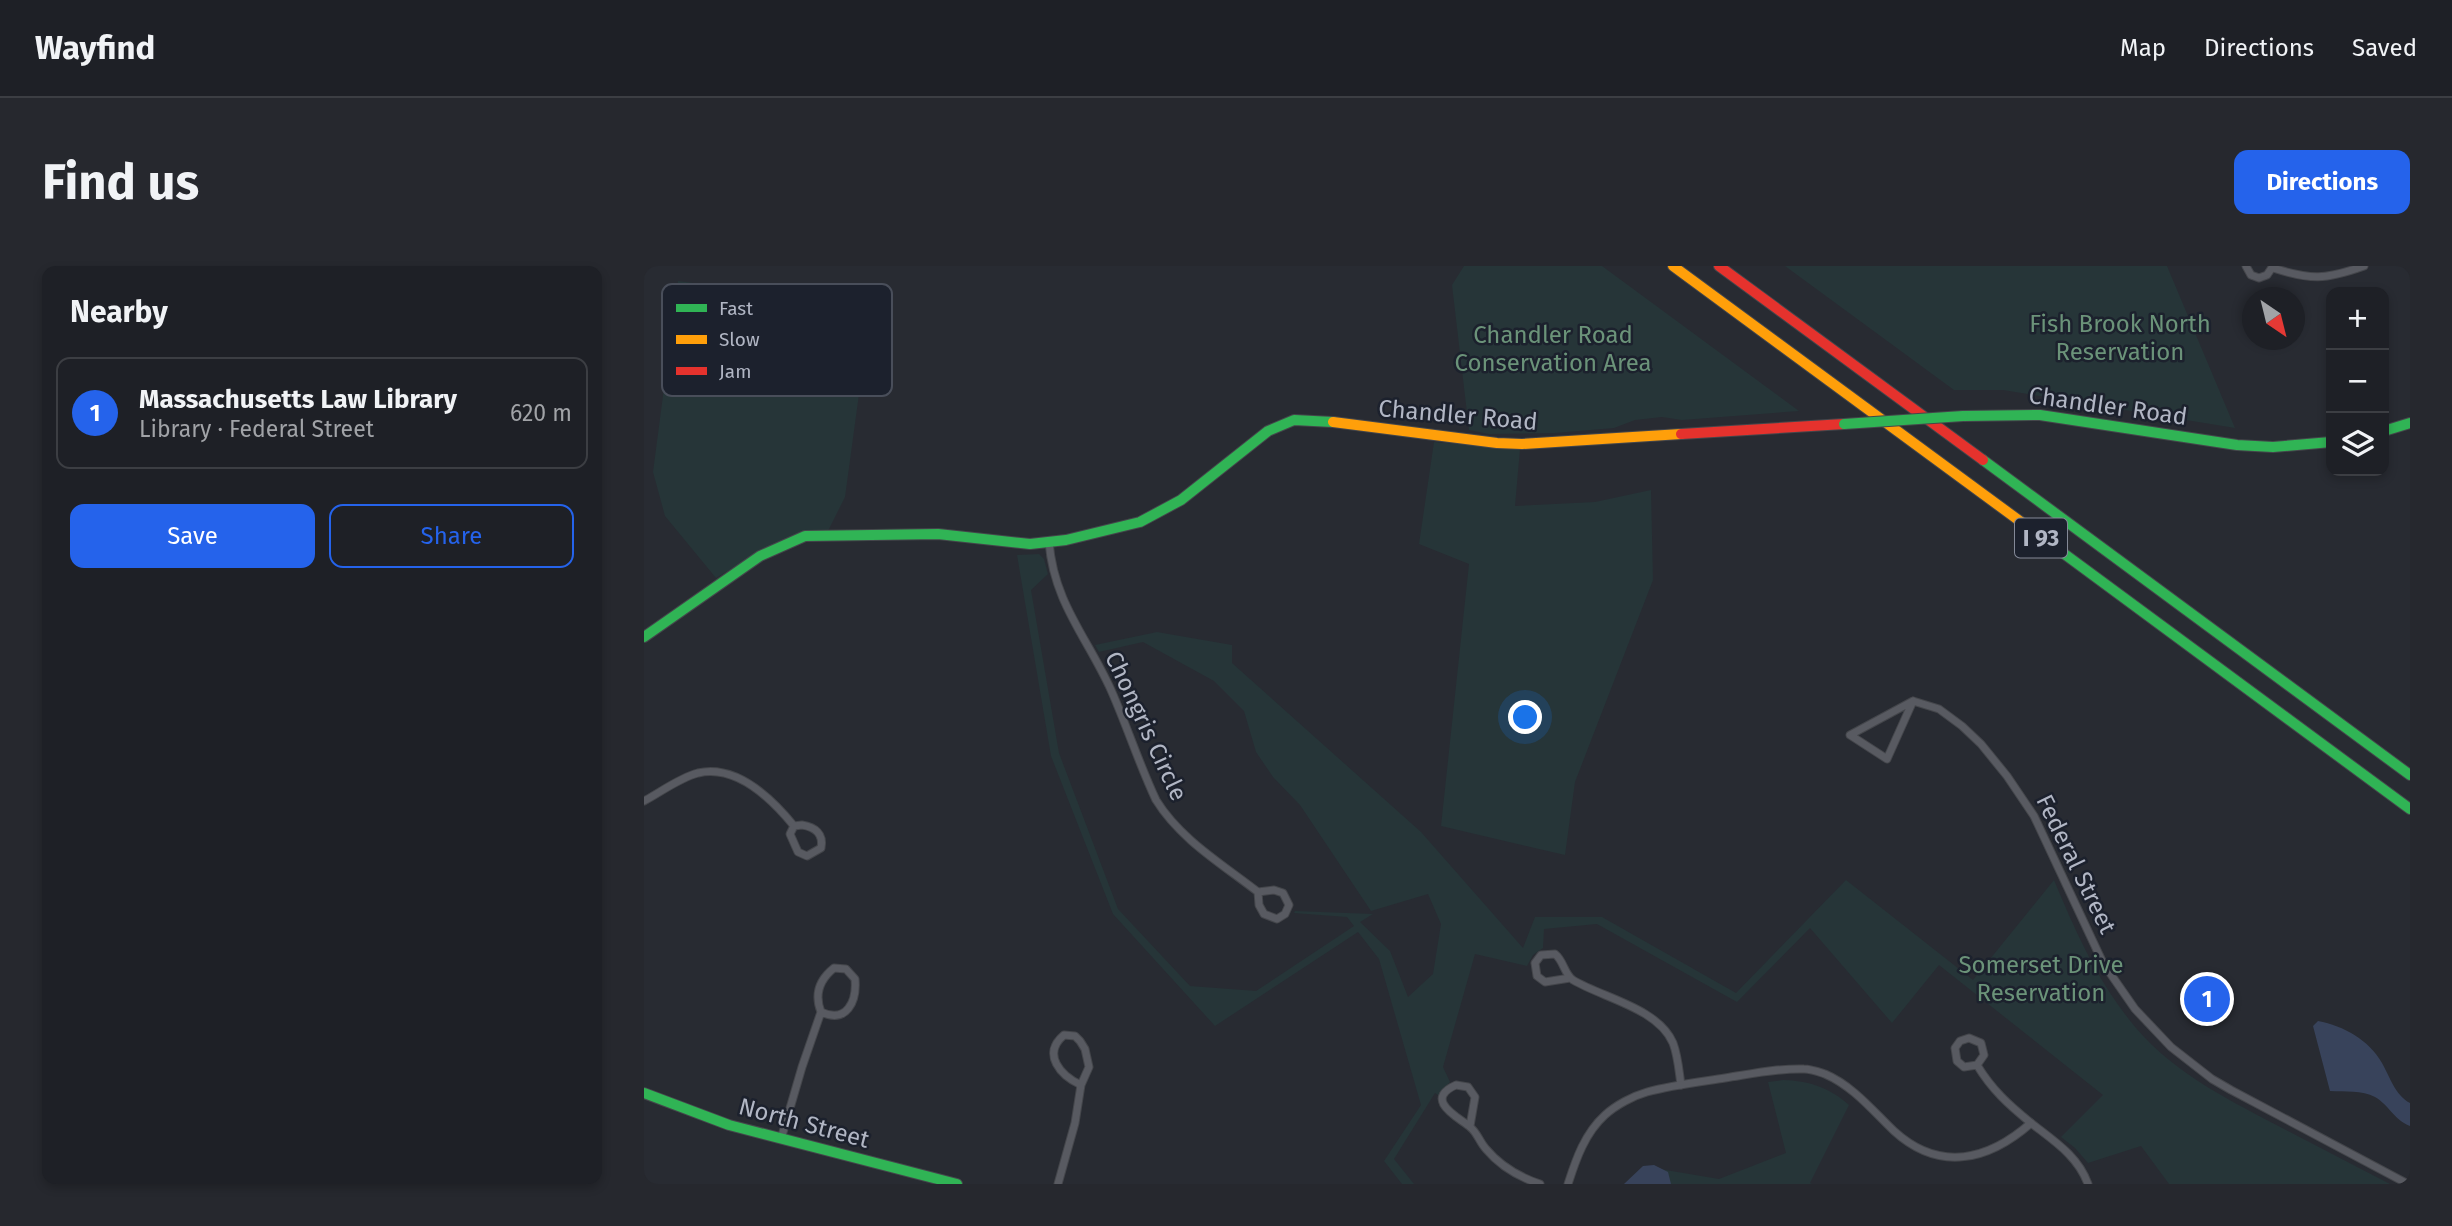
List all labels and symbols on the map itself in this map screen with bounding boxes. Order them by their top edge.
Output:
legend [662,284,892,396]
north arrow [2242,287,2305,350]
text: Fast [719,297,753,320]
park label: Fish Brook North Reservation [2029,310,2211,366]
park label: Chandler Road Conservation Area [1454,321,1652,377]
text: Slow [719,328,760,351]
text: Jam [719,360,751,383]
street label: Chandler Road [2027,381,2189,431]
street label: Chandler Road [1377,394,1539,436]
road number: I 93 [2015,518,2067,558]
street label: Chongris Circle [1099,647,1193,805]
your location [1508,700,1542,734]
street label: Federal Street [2030,790,2122,938]
park label: Somerset Drive Reservation [1958,951,2124,1007]
pin: 1 [2184,973,2230,1025]
street label: North Street [736,1092,873,1154]

